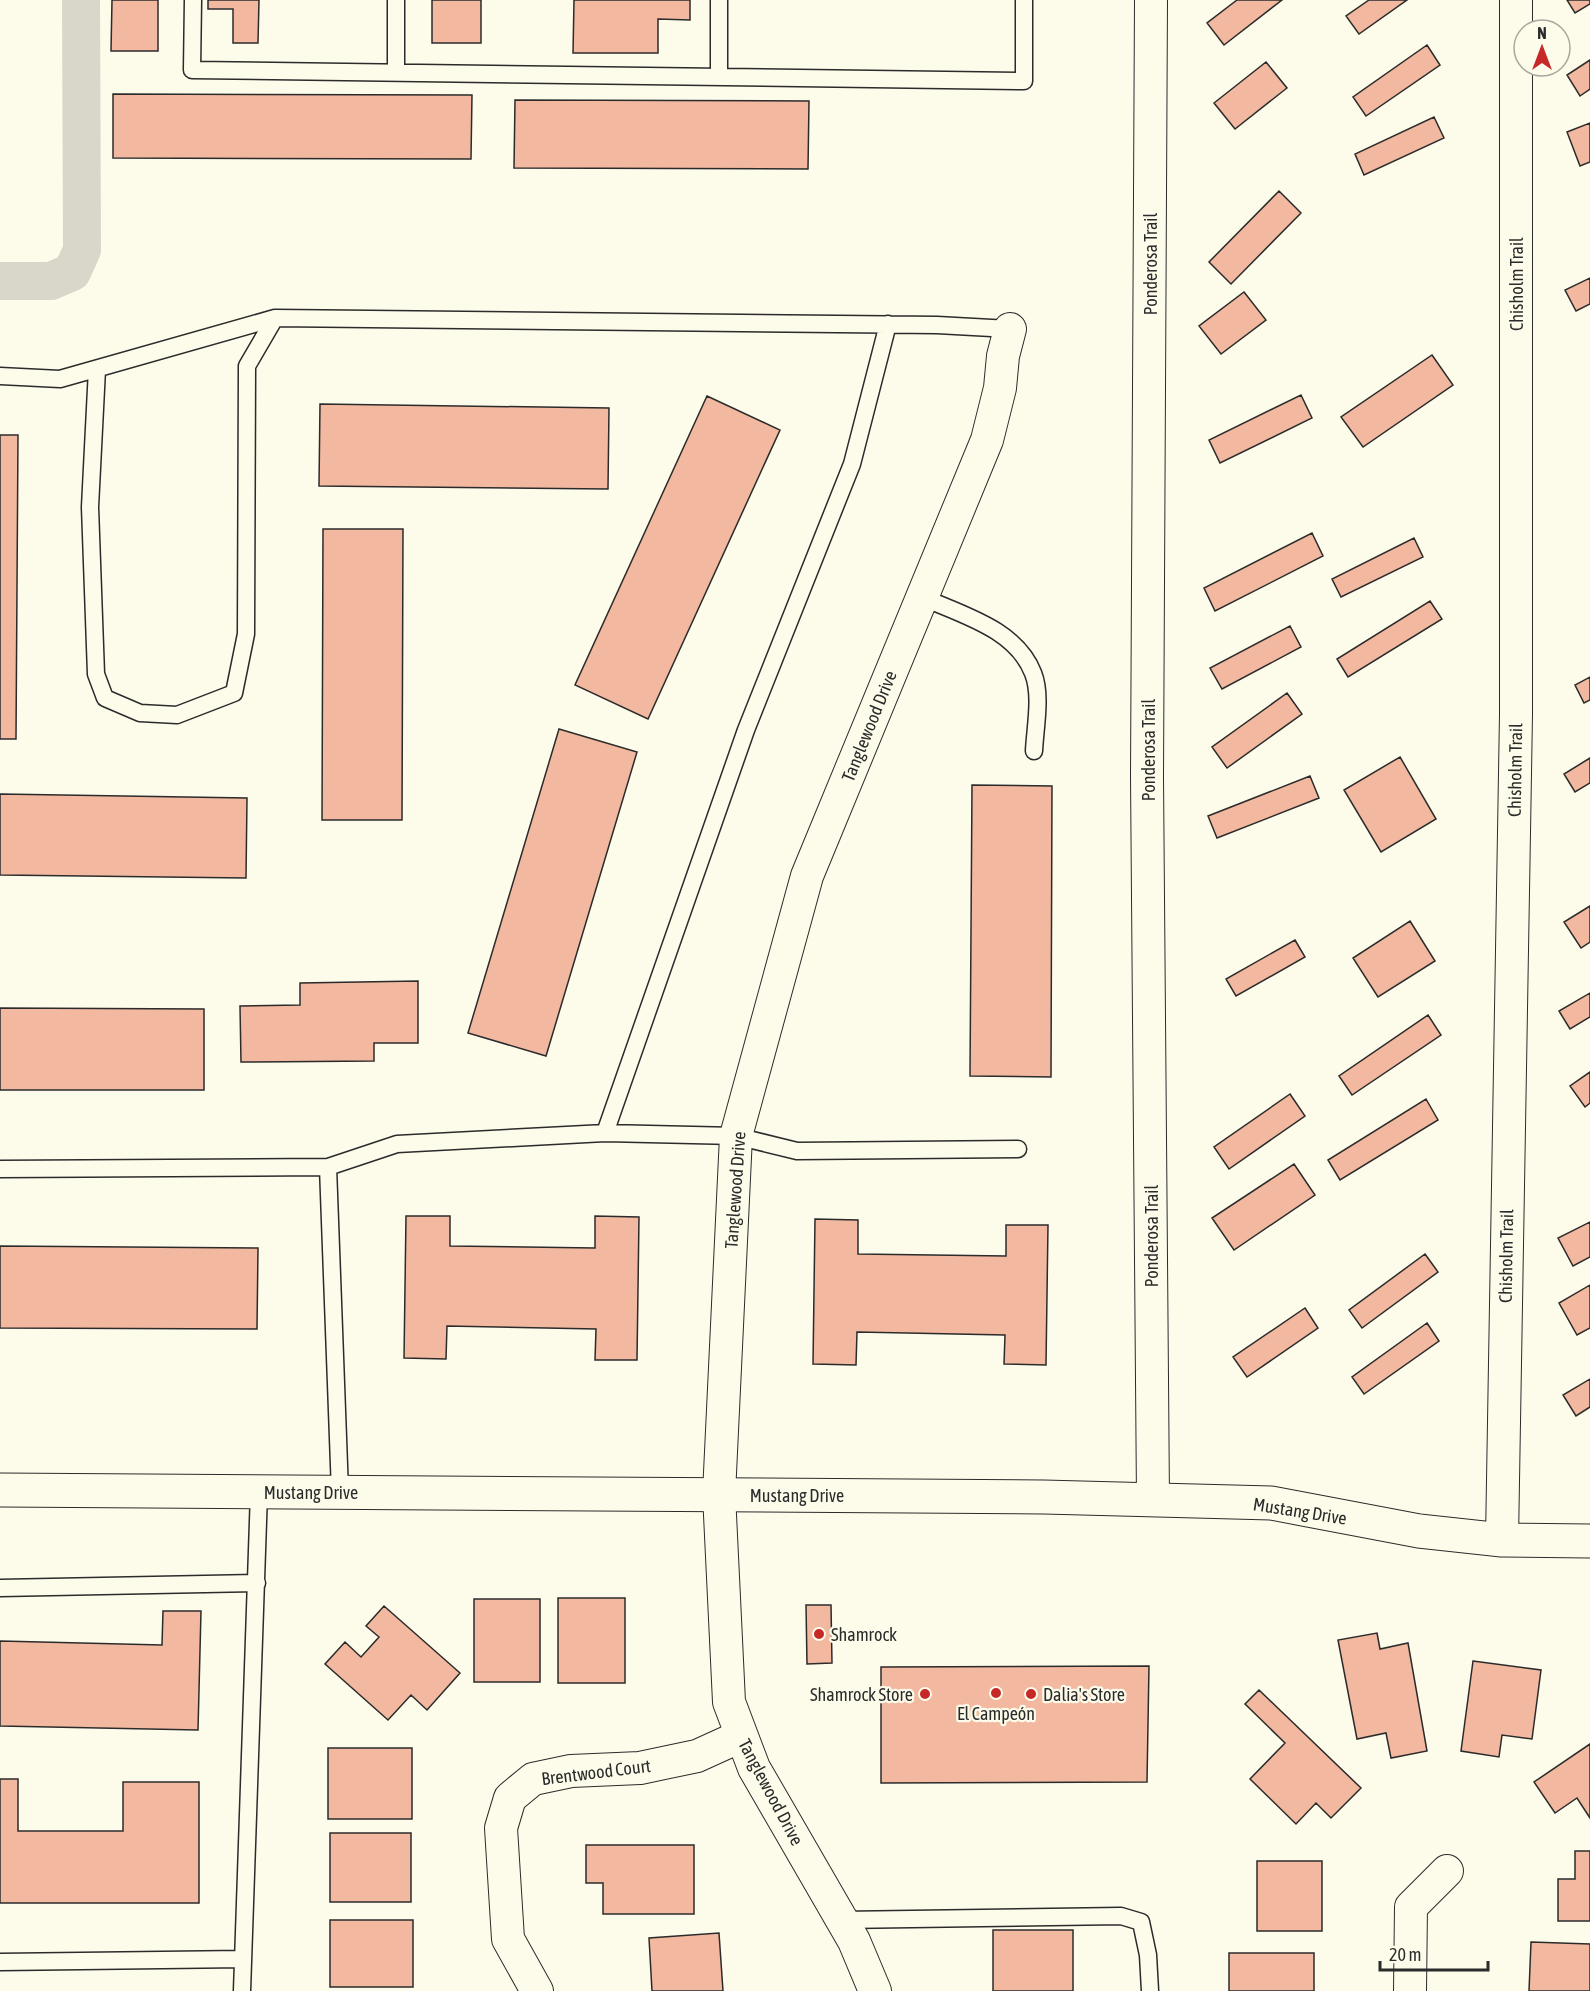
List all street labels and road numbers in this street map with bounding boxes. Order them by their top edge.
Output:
street label: Ponderosa Trail [1140,212,1161,315]
street label: Chisholm Trail [1506,237,1527,331]
street label: Tanglewood Drive [837,668,901,784]
street label: Ponderosa Trail [1138,698,1159,801]
street label: Chisholm Trail [1504,723,1526,817]
street label: Tanglewood Drive [720,1131,750,1249]
street label: Ponderosa Trail [1141,1184,1162,1287]
street label: Chisholm Trail [1495,1209,1517,1303]
street label: Mustang Drive [264,1482,358,1503]
street label: Mustang Drive [750,1485,844,1506]
street label: Mustang Drive [1252,1493,1348,1529]
street label: Tanglewood Drive [734,1735,808,1849]
street label: Brentwood Court [540,1755,652,1789]

